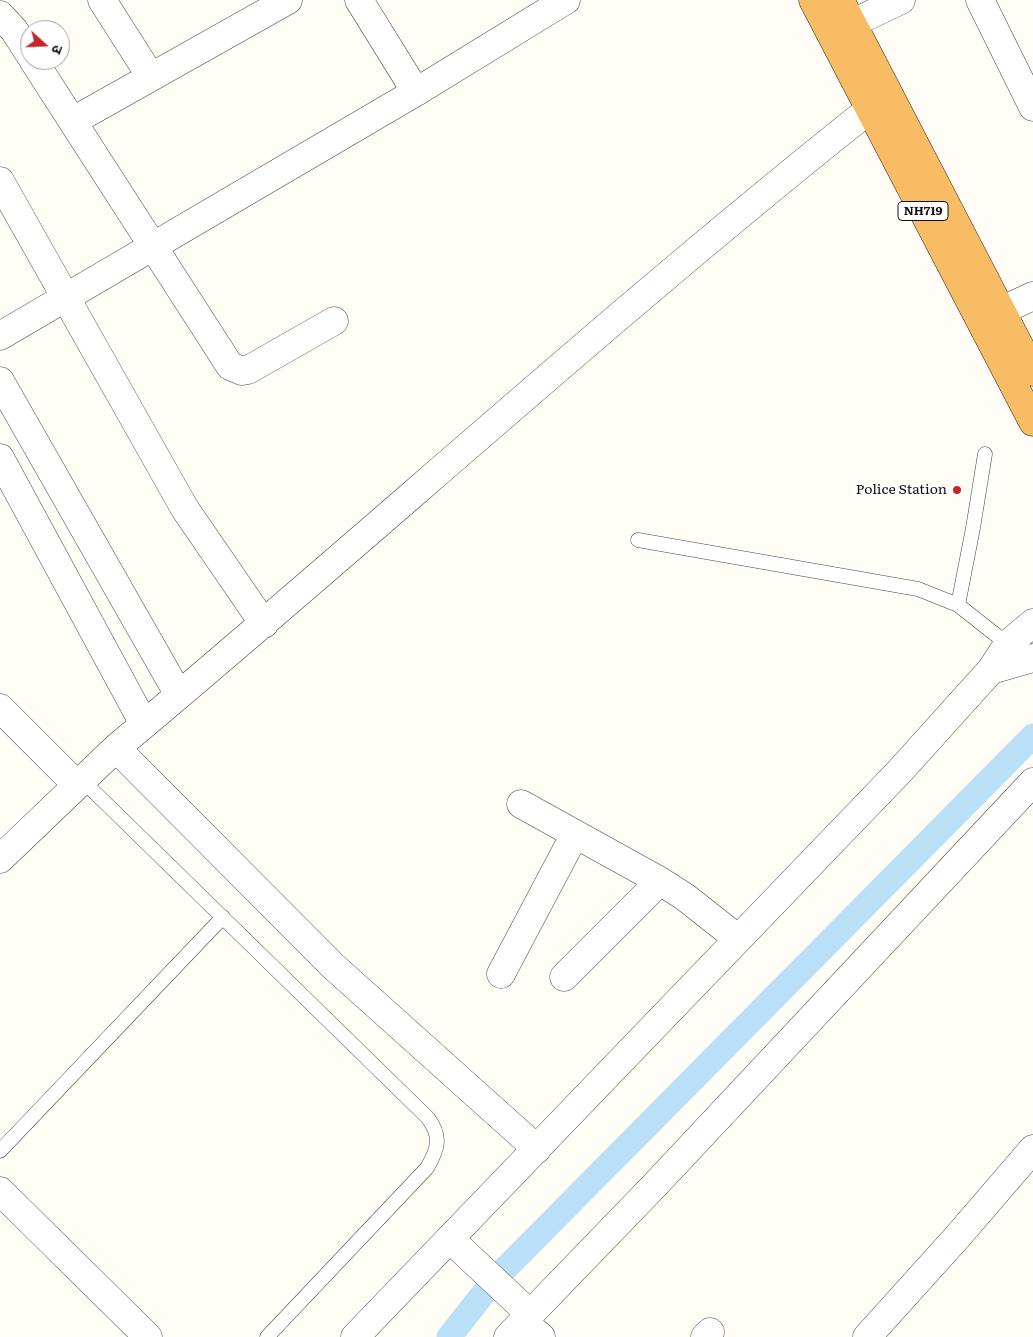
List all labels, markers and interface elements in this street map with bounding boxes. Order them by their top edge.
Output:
north arrow [20,20,70,70]
text: उ [47,43,69,57]
road number: NH719 [898,202,948,220]
place label: Police Station [856,482,947,498]
marker: Police Station [951,484,963,496]

